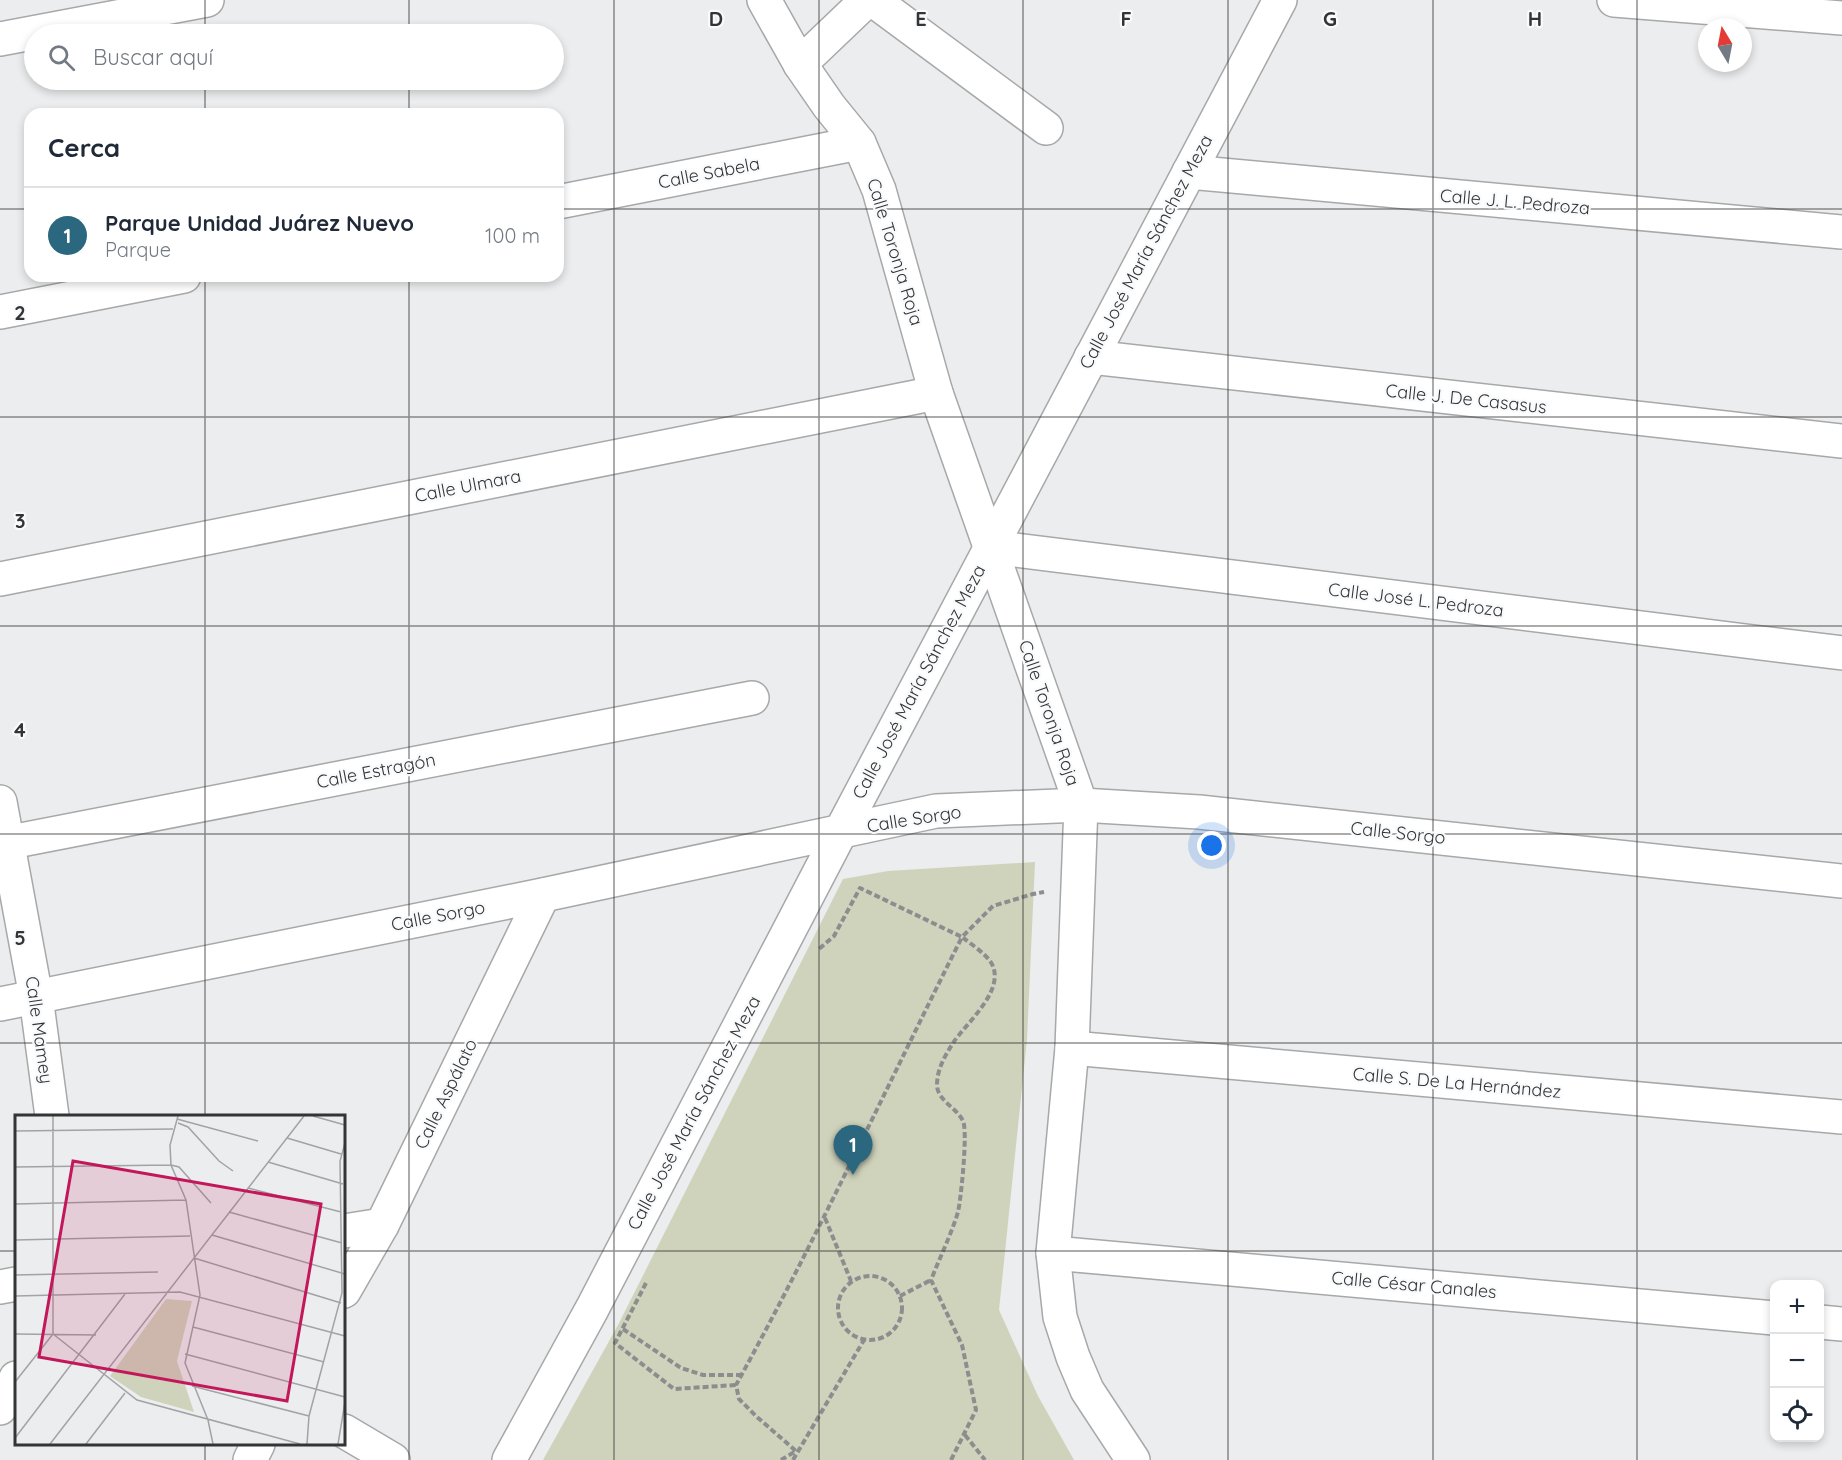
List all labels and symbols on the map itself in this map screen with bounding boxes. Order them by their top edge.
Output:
text: D [709,6,723,31]
text: E [915,6,927,31]
text: F [1120,6,1132,31]
text: G [1323,6,1337,31]
text: H [1528,6,1542,31]
north arrow [1698,18,1752,72]
street label: Calle José María Sánchez Meza [1074,131,1217,373]
street label: Calle Sabela [656,151,762,194]
street label: Calle Toronja Roja [862,176,929,328]
street label: Calle J. L. Pedroza [1439,183,1591,220]
text: 2 [14,300,26,325]
street label: Calle J. De Casasus [1384,379,1548,418]
street label: Calle Ulmara [413,464,523,507]
text: 3 [15,508,25,533]
street label: Calle José María Sánchez Meza [847,561,990,803]
street label: Calle José L. Pedroza [1327,577,1505,622]
street label: Calle Toronja Roja [1014,637,1085,789]
text: 4 [14,717,26,742]
street label: Calle Estragón [314,748,437,793]
street label: Calle Sorgo [865,800,963,837]
street label: Calle Sorgo [1349,816,1447,849]
your location [1197,831,1226,860]
street label: Calle Sorgo [389,895,487,936]
text: 5 [14,925,26,950]
street label: Calle Mamey [21,975,58,1085]
street label: Calle José María Sánchez Meza [622,992,765,1234]
street label: Calle Aspálato [409,1035,482,1153]
street label: Calle S. De La Hernández [1352,1062,1562,1103]
inset map [15,1115,345,1445]
pin: 1 [834,1126,872,1175]
street label: Calle César Canales [1331,1266,1498,1303]

